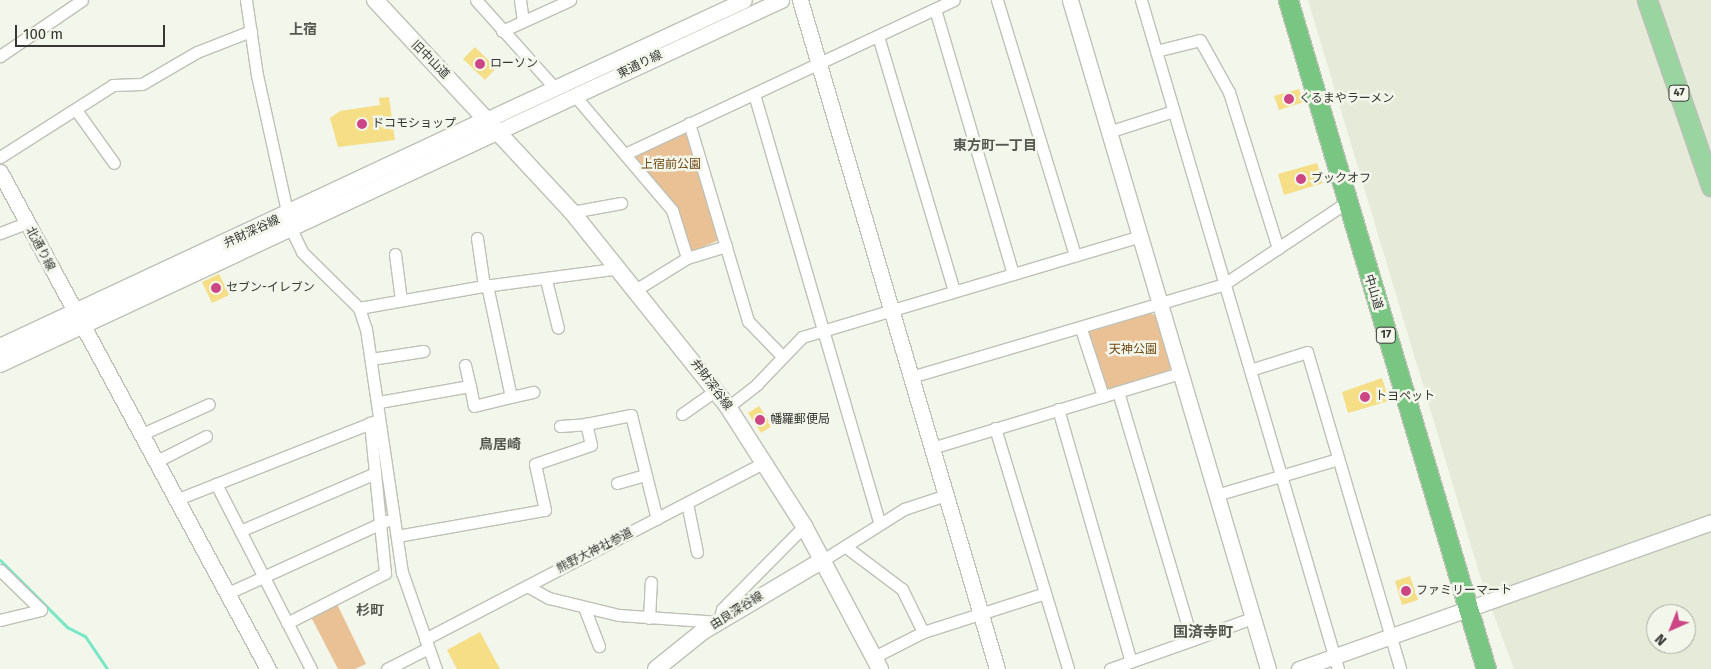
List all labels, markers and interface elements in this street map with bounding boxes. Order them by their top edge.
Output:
scale bar [18,15,168,47]
district label: 上宿 [289,22,317,38]
text: 100 m [23,25,63,43]
street label: 旧中山道 [408,38,452,82]
street label: 東通り線 [615,48,665,82]
place label: ローソン [490,57,538,71]
marker: ローソン [474,58,486,70]
road number: 47 [1668,85,1690,102]
place label: くるまやラーメン [1299,92,1395,106]
marker: くるまやラーメン [1283,93,1295,105]
place label: ドコモショップ [372,117,456,131]
marker: ドコモショップ [356,118,368,130]
district label: 東方町一丁目 [953,138,1037,154]
park label: 上宿前公園 [641,158,701,172]
place label: ブックオフ [1311,172,1371,186]
marker: ブックオフ [1295,173,1307,185]
street label: 弁財深谷線 [222,213,282,251]
street label: 北通り線 [22,224,58,274]
street label: 中山道 [1361,273,1385,311]
place label: セブン-イレブン [226,281,315,295]
marker: セブン-イレブン [210,282,222,294]
road number: 17 [1375,326,1397,344]
park label: 天神公園 [1109,343,1157,357]
street label: 弁財深谷線 [687,357,735,413]
place label: トヨペット [1375,390,1435,404]
marker: トヨペット [1359,391,1371,403]
place label: 幡羅郵便局 [770,413,830,427]
marker: 幡羅郵便局 [754,414,766,426]
district label: 鳥居崎 [479,437,521,453]
street label: 熊野大神社参道 [554,526,636,576]
place label: ファミリーマート [1416,584,1512,598]
marker: ファミリーマート [1400,585,1412,597]
street label: 由良深谷線 [708,589,766,633]
district label: 杉町 [356,603,384,619]
north arrow [1646,604,1696,654]
district label: 国済寺町 [1173,624,1233,642]
text: N [1652,630,1670,649]

